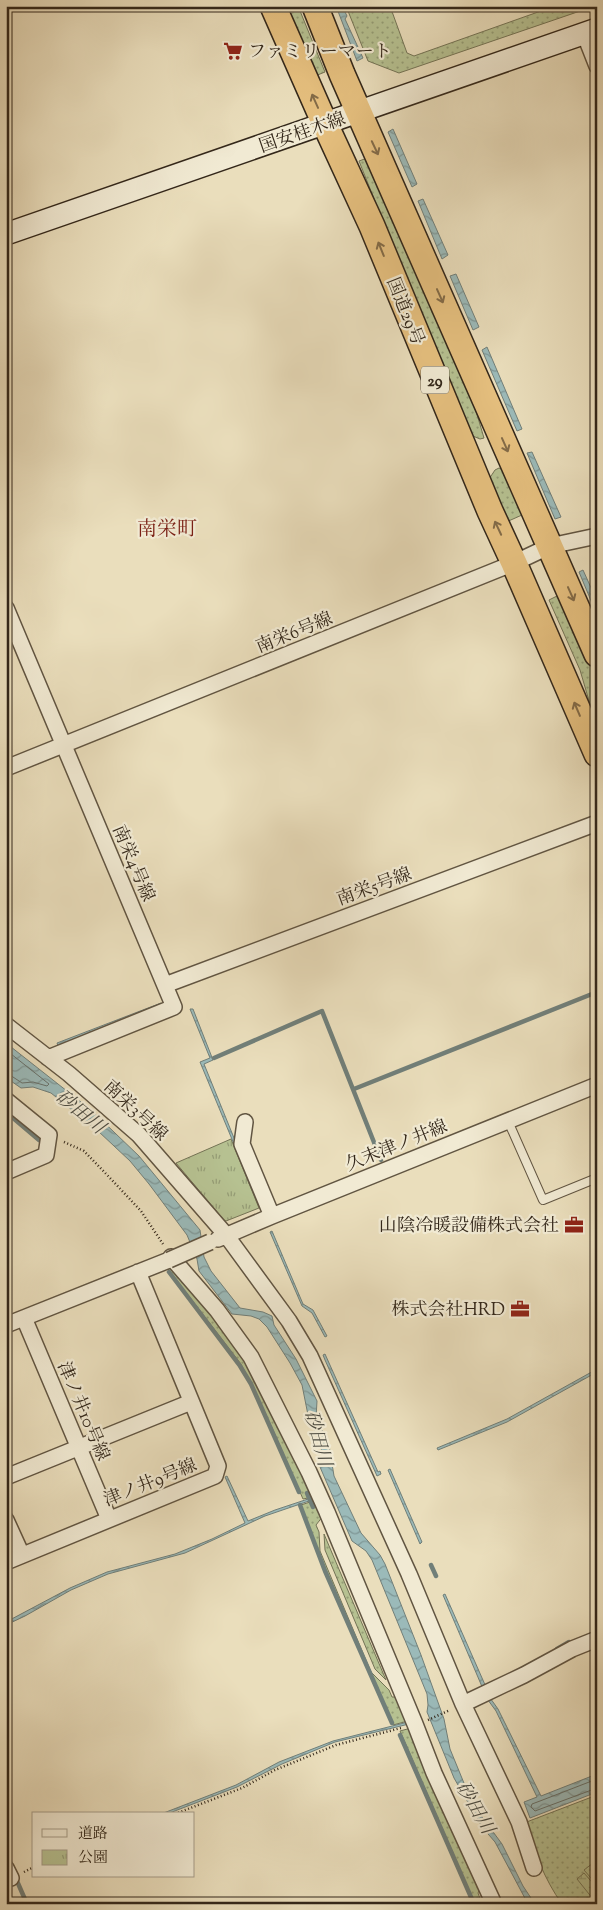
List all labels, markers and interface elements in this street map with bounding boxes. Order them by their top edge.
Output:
supermarket icon: ファミリーマート [222,40,244,62]
place label: ファミリーマート [248,40,392,66]
one-way arrow [309,94,319,109]
street label: 国安桂木線 [256,107,349,161]
one-way arrow [370,140,380,155]
one-way arrow [376,242,386,257]
street label: 国道29号 [379,274,430,350]
one-way arrow [436,288,446,303]
road number: 29 [421,366,449,394]
one-way arrow [501,437,511,452]
district label: 南栄町 [137,516,197,545]
one-way arrow [493,521,502,536]
one-way arrow [566,586,576,601]
street label: 南栄6号線 [252,607,337,661]
one-way arrow [572,702,582,717]
street label: 南栄4号線 [104,821,160,906]
street label: 南栄5号線 [334,862,416,913]
street label: 南栄3号線 [97,1075,172,1148]
water label: 砂田川 [49,1085,112,1143]
street label: 久末津ノ井線 [342,1115,452,1179]
place label: 山陰冷暖設備株式会社 [379,1214,559,1240]
office icon: 山陰冷暖設備株式会社 [563,1214,585,1236]
place label: 株式会社HRD [392,1298,505,1324]
office icon: 株式会社HRD [509,1298,531,1320]
street label: 津ノ井10号線 [50,1358,115,1465]
water label: 砂田川 [296,1408,338,1472]
street label: 津ノ井9号線 [100,1453,201,1514]
water label: 砂田川 [448,1777,501,1841]
legend [32,1812,195,1878]
text: 道路 [78,1824,108,1845]
text: 公園 [78,1848,108,1869]

